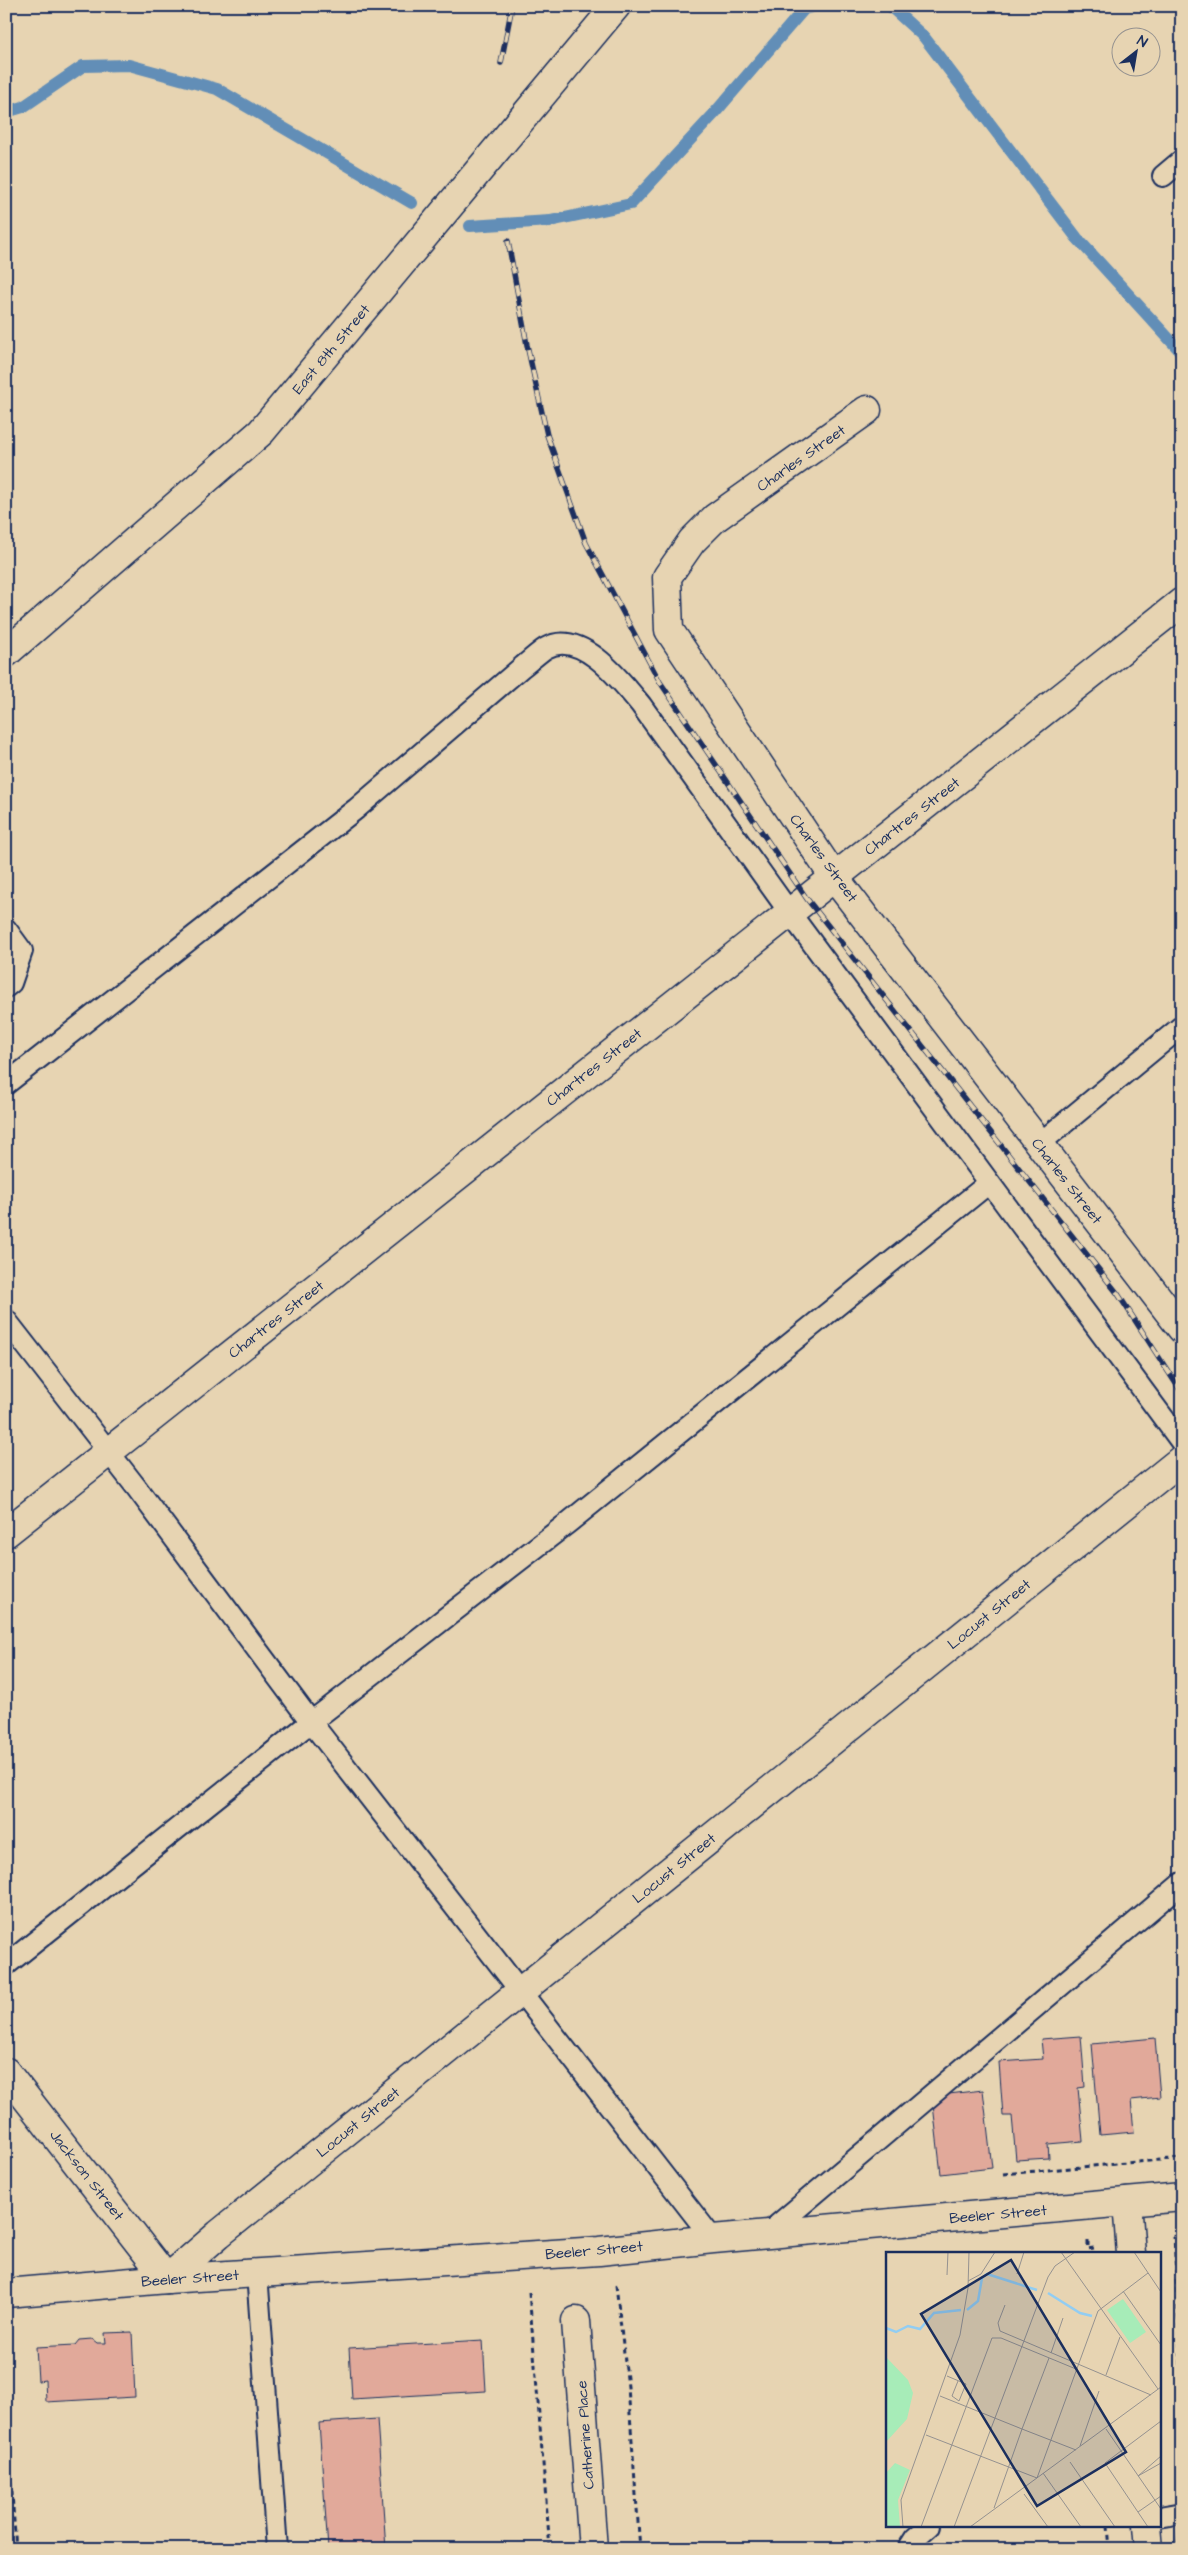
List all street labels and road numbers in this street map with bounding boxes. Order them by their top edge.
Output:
street label: East 8th Street [287,300,375,399]
street label: Charles Street [753,420,850,497]
street label: Chartres Street [860,772,965,860]
street label: Charles Street [784,810,863,907]
street label: Chartres Street [542,1023,647,1111]
street label: Charles Street [1026,1134,1107,1229]
street label: Chartres Street [224,1275,329,1363]
street label: Locust Street [943,1574,1035,1655]
street label: Locust Street [628,1828,720,1909]
street label: Locust Street [312,2082,404,2163]
street label: Jackson Street [44,2125,129,2225]
street label: Beeler Street [948,2200,1048,2229]
street label: Beeler Street [544,2236,644,2265]
street label: Beeler Street [140,2265,240,2292]
street label: Catherine Place [571,2380,600,2490]

